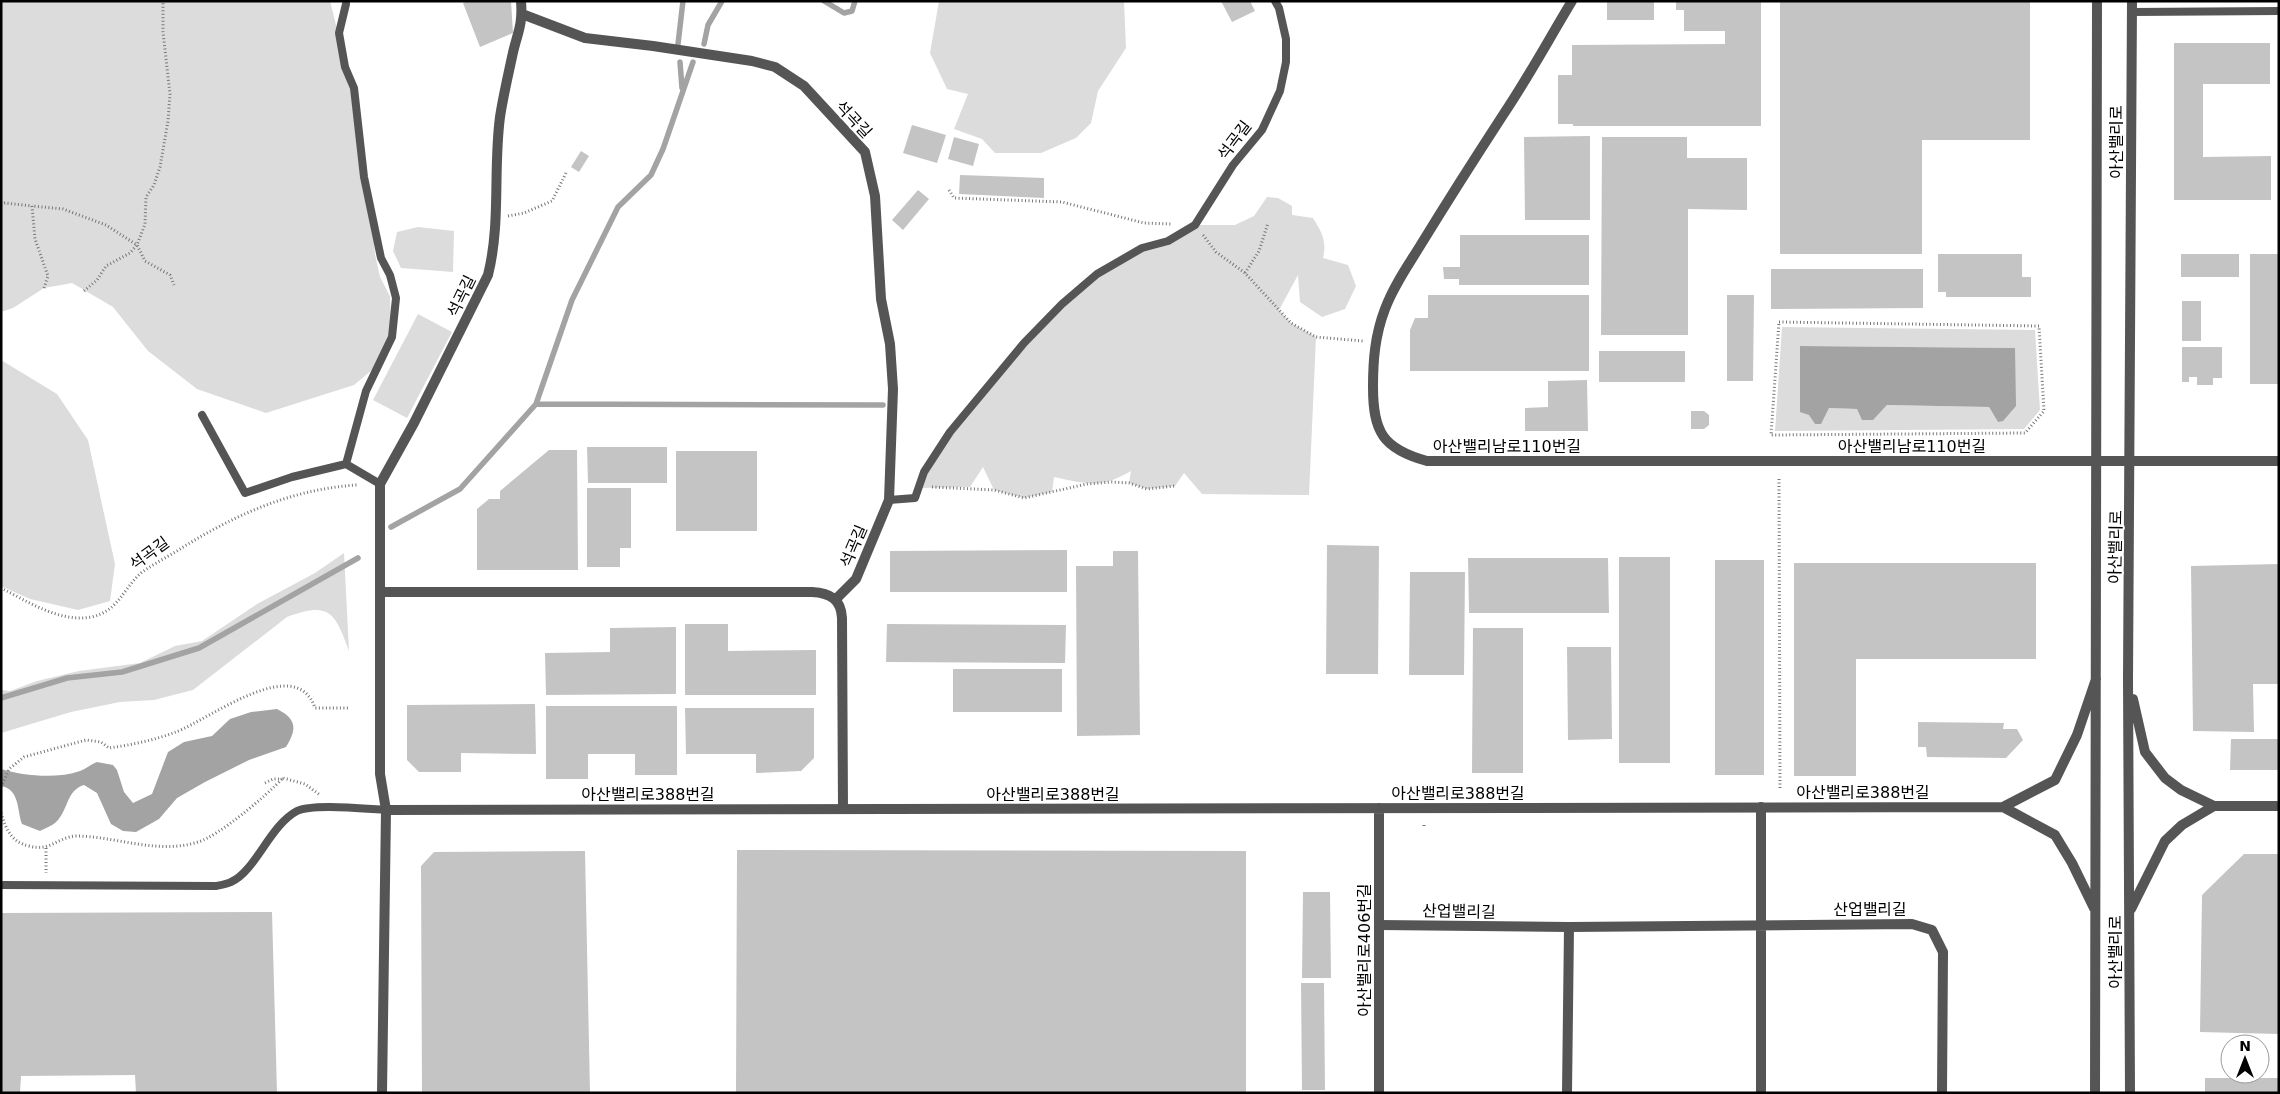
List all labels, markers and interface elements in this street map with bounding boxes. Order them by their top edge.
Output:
street label: 석곡길 [832,97,876,142]
street label: 아산밸리로 [2107,105,2126,179]
street label: 석곡길 [1214,117,1255,164]
street label: 석곡길 [443,272,480,320]
street label: 아산밸리남로110번길 [1433,437,1581,456]
street label: 아산밸리남로110번길 [1838,437,1986,456]
street label: 아산밸리로 [2105,510,2126,584]
street label: 석곡길 [836,522,871,570]
street label: 석곡길 [126,533,173,574]
street label: 아산밸리로388번길 [1796,783,1930,802]
street label: 아산밸리로388번길 [1391,784,1525,803]
street label: 아산밸리로388번길 [581,785,715,804]
street label: 아산밸리로388번길 [986,785,1120,804]
street label: 아산밸리로406번길 [1355,883,1374,1017]
street label: 산업밸리길 [1833,900,1907,919]
street label: 산업밸리길 [1422,901,1496,922]
street label: 아산밸리로 [2106,915,2125,989]
north arrow [2220,1034,2270,1084]
text: N [2239,1038,2251,1054]

